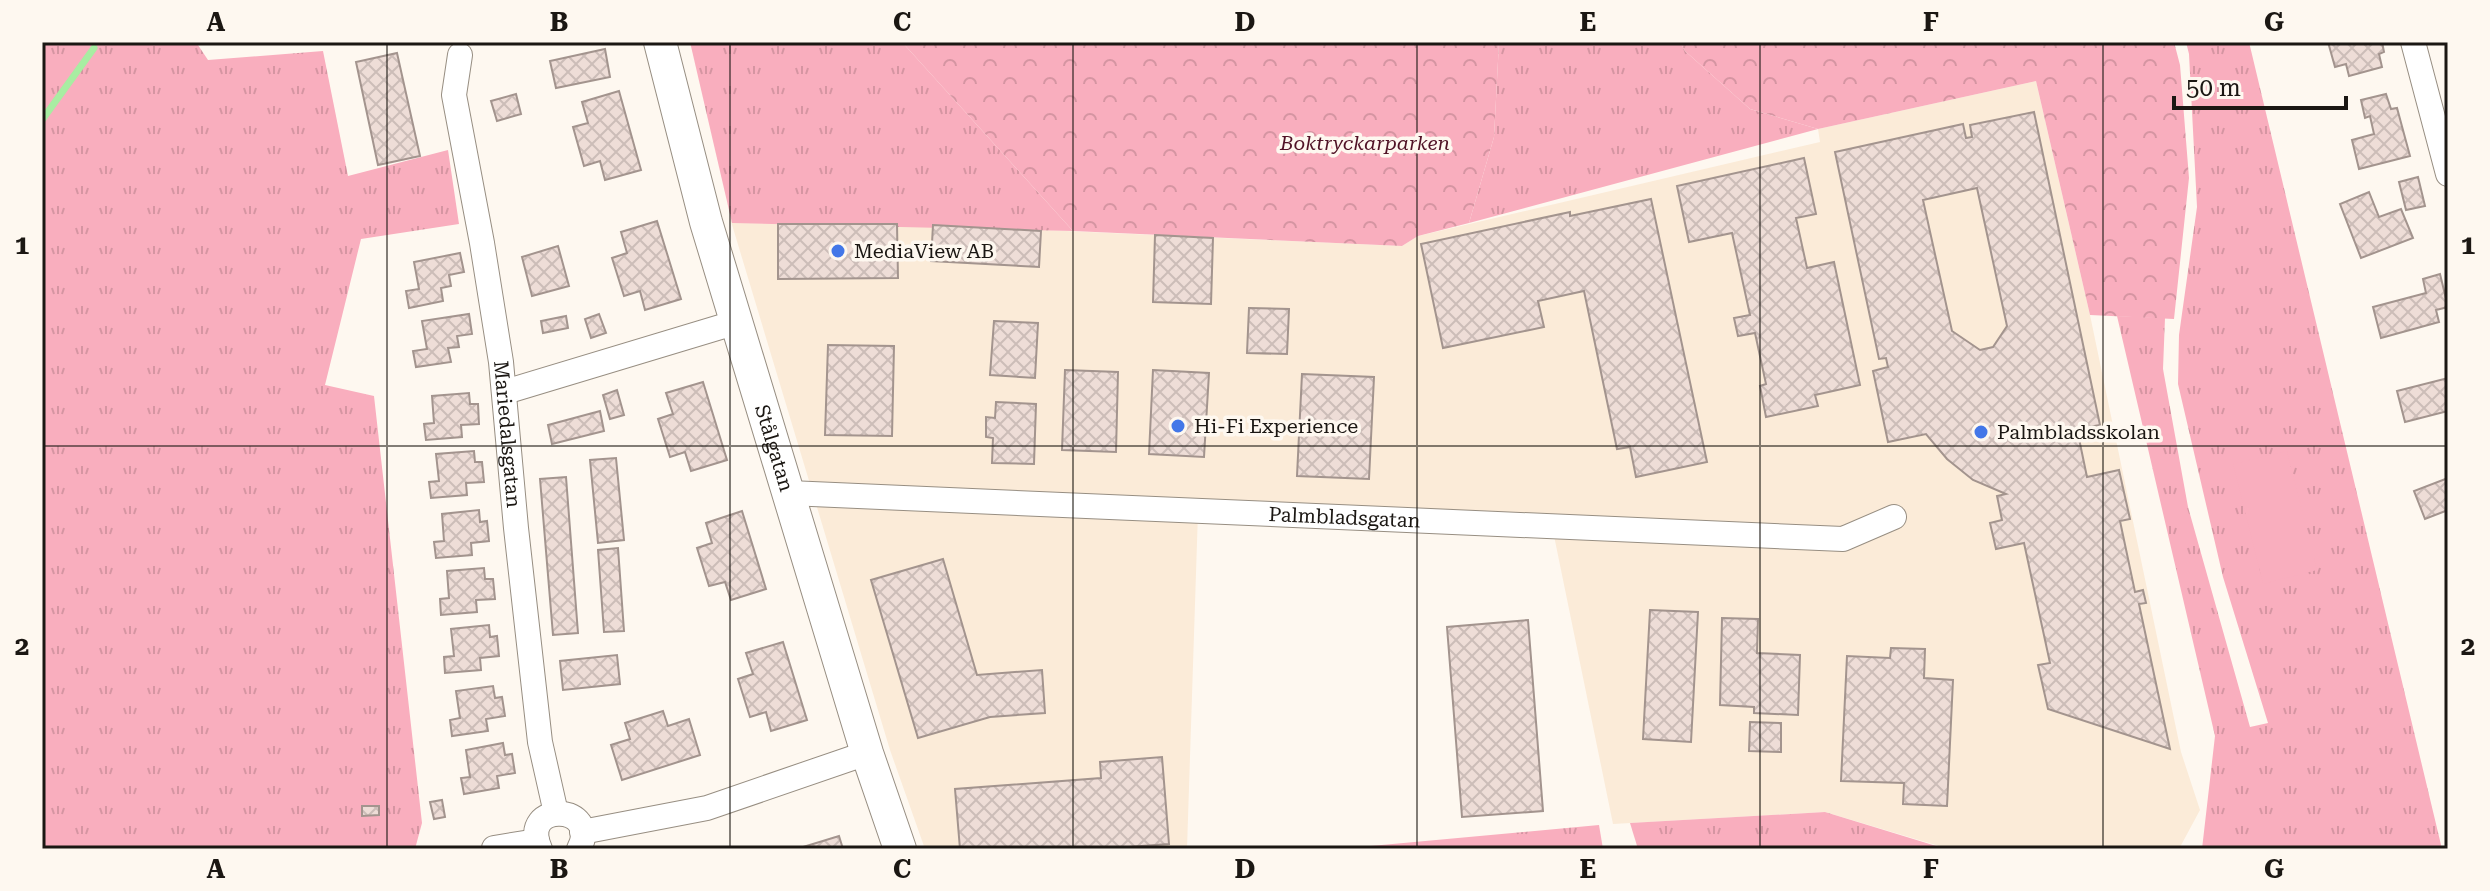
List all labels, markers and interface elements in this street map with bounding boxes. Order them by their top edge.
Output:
text: A [207,7,226,37]
text: B [550,7,568,37]
text: C [893,7,911,37]
text: D [1235,7,1255,37]
text: E [1580,7,1596,37]
text: F [1923,7,1939,37]
text: G [2264,7,2284,37]
scale bar [2174,60,2346,110]
text: 50 m [2186,74,2241,102]
park label: Boktryckarparken [1279,131,1450,155]
text: 1 [15,230,29,260]
text: 1 [2461,230,2475,260]
place label: MediaView AB [854,239,994,263]
marker: MediaView AB [829,242,847,260]
street label: Mariedalsgatan [489,360,526,509]
street label: Stålgatan [750,402,799,495]
place label: Hi-Fi Experience [1194,414,1358,438]
marker: Hi-Fi Experience [1169,417,1187,435]
place label: Palmbladsskolan [1997,420,2160,444]
marker: Palmbladsskolan [1972,423,1990,441]
street label: Palmbladsgatan [1268,502,1421,533]
text: 2 [15,631,29,661]
text: 2 [2461,631,2475,661]
text: A [207,854,226,884]
text: B [550,854,568,884]
text: C [893,854,911,884]
text: D [1235,854,1255,884]
text: E [1580,854,1596,884]
text: F [1923,854,1939,884]
text: G [2264,854,2284,884]

